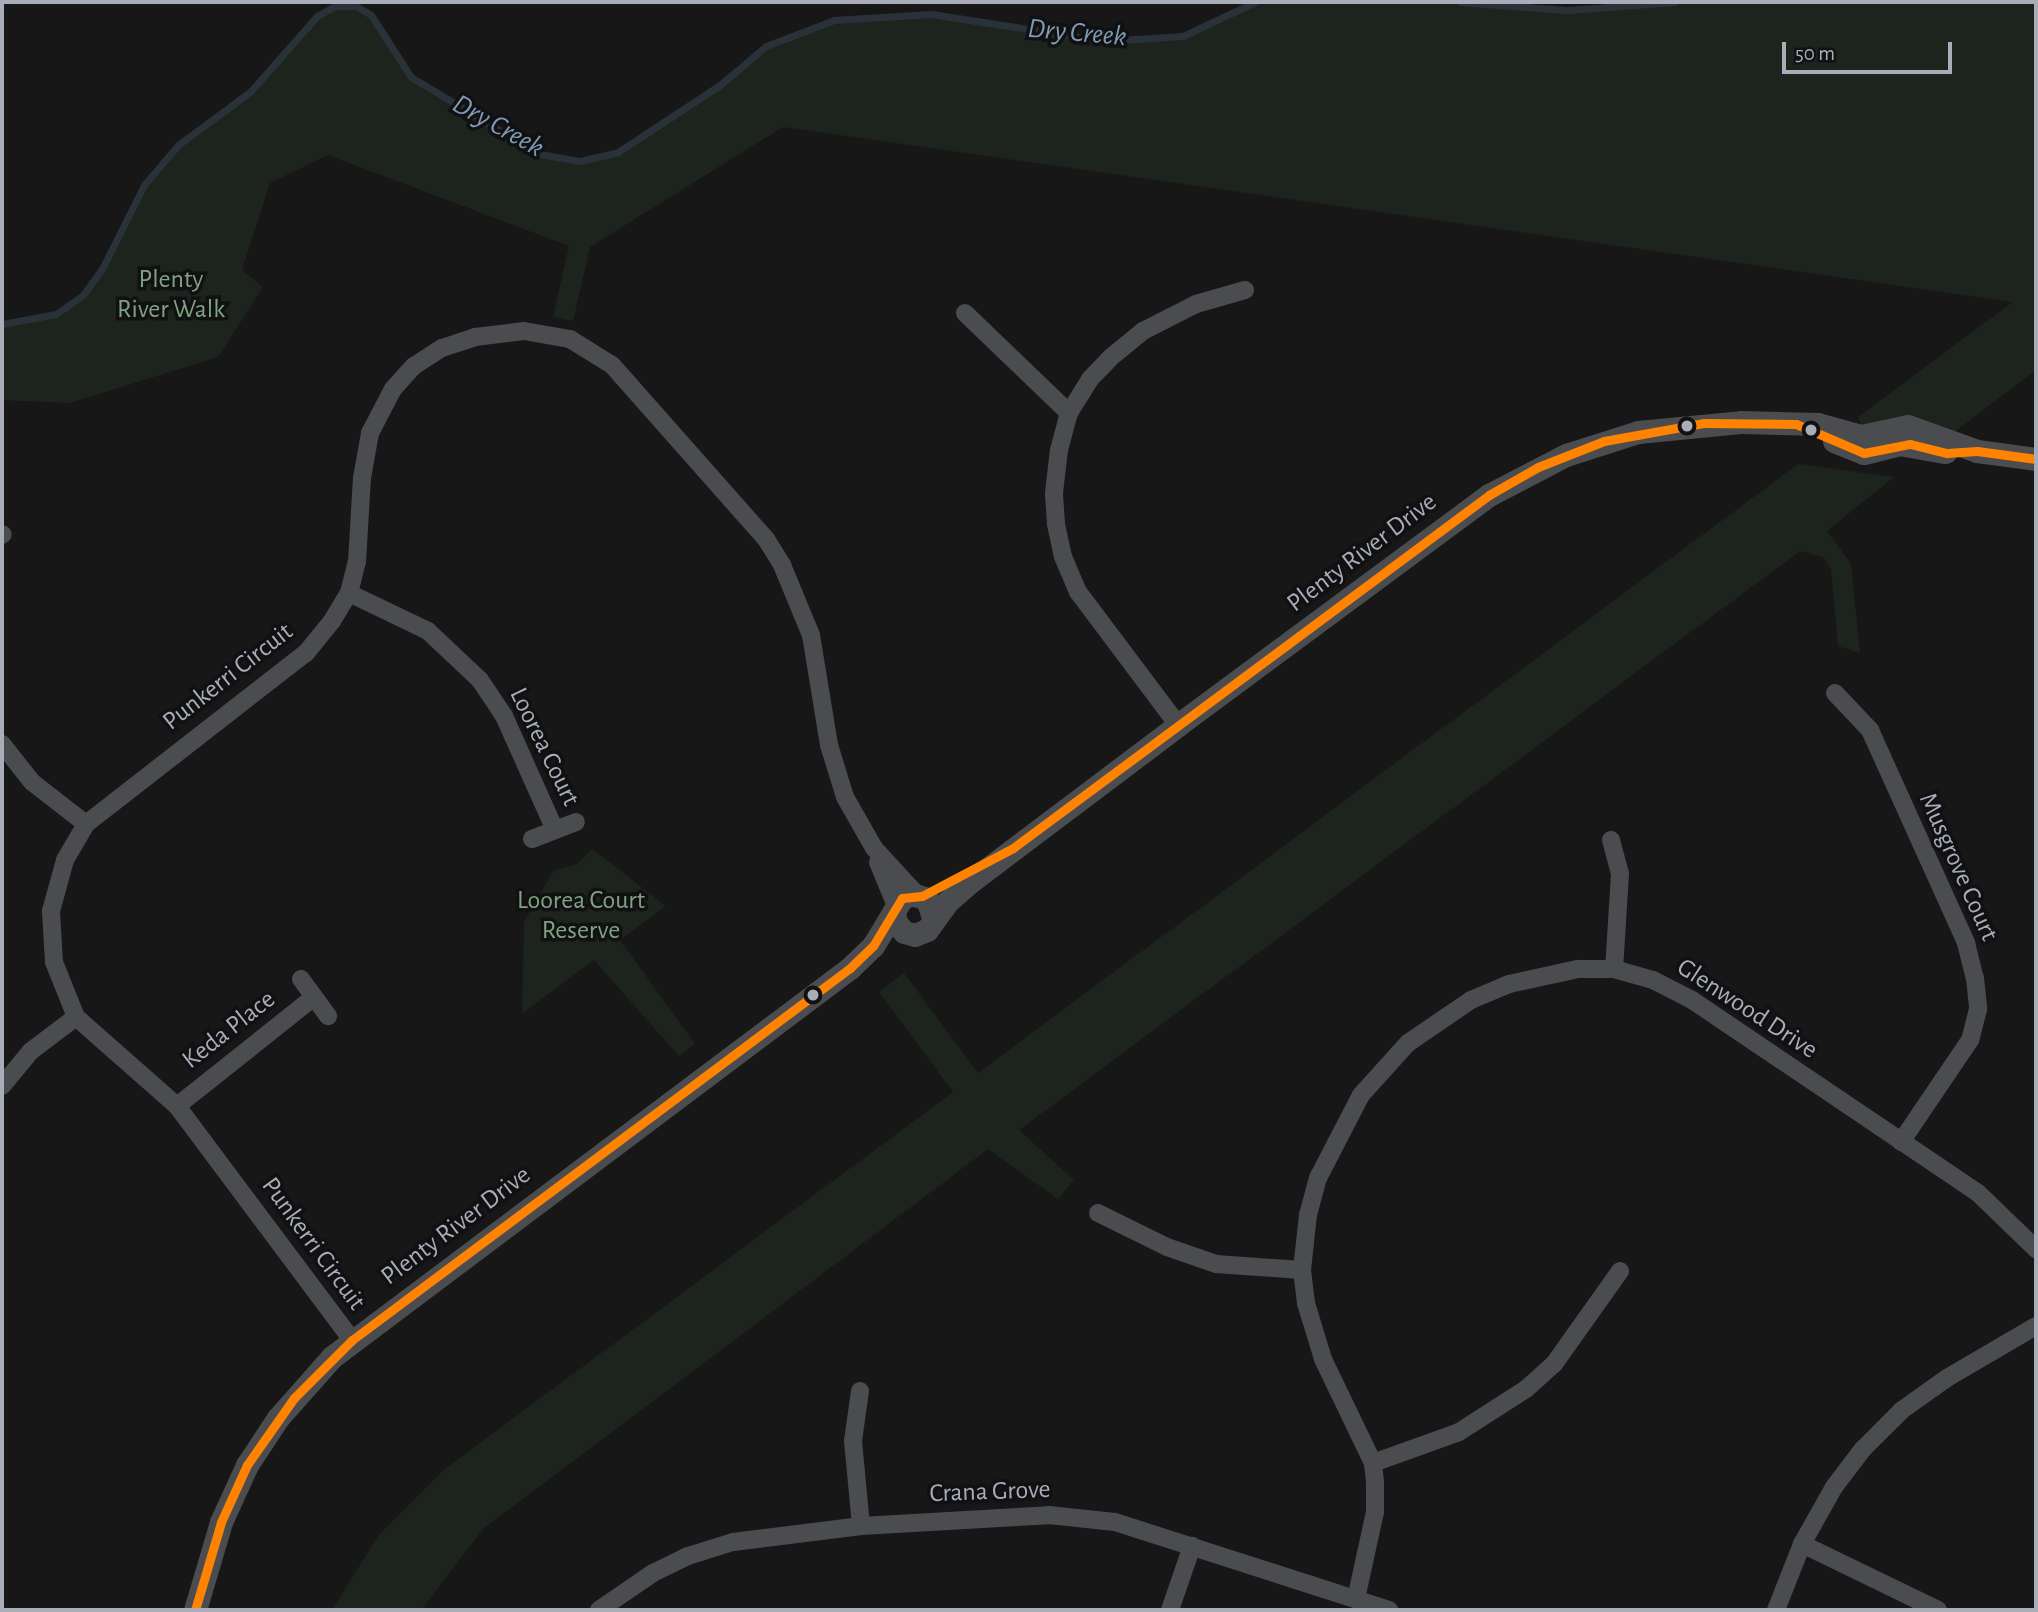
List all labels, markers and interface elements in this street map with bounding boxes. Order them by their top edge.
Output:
water label: Dry Creek [1026,12,1128,54]
scale bar [1786,28,1956,72]
text: 50 m [1795,43,1835,64]
water label: Dry Creek [447,87,549,165]
park label: Plenty River Walk [117,264,225,326]
unlabelled marker [1680,419,1694,433]
unlabelled marker [1804,423,1818,437]
street label: Plenty River Drive [1281,487,1443,619]
street label: Punkerri Circuit [157,617,299,737]
street label: Loorea Court [502,683,586,811]
street label: Musgrove Court [1911,788,2005,946]
park label: Loorea Court Reserve [517,885,645,946]
street label: Glenwood Drive [1671,952,1823,1066]
street label: Keda Place [176,984,282,1076]
unlabelled marker [806,988,820,1002]
street label: Plenty River Drive [375,1160,537,1292]
street label: Punkerri Circuit [254,1172,372,1316]
street label: Crana Grove [929,1474,1051,1510]

